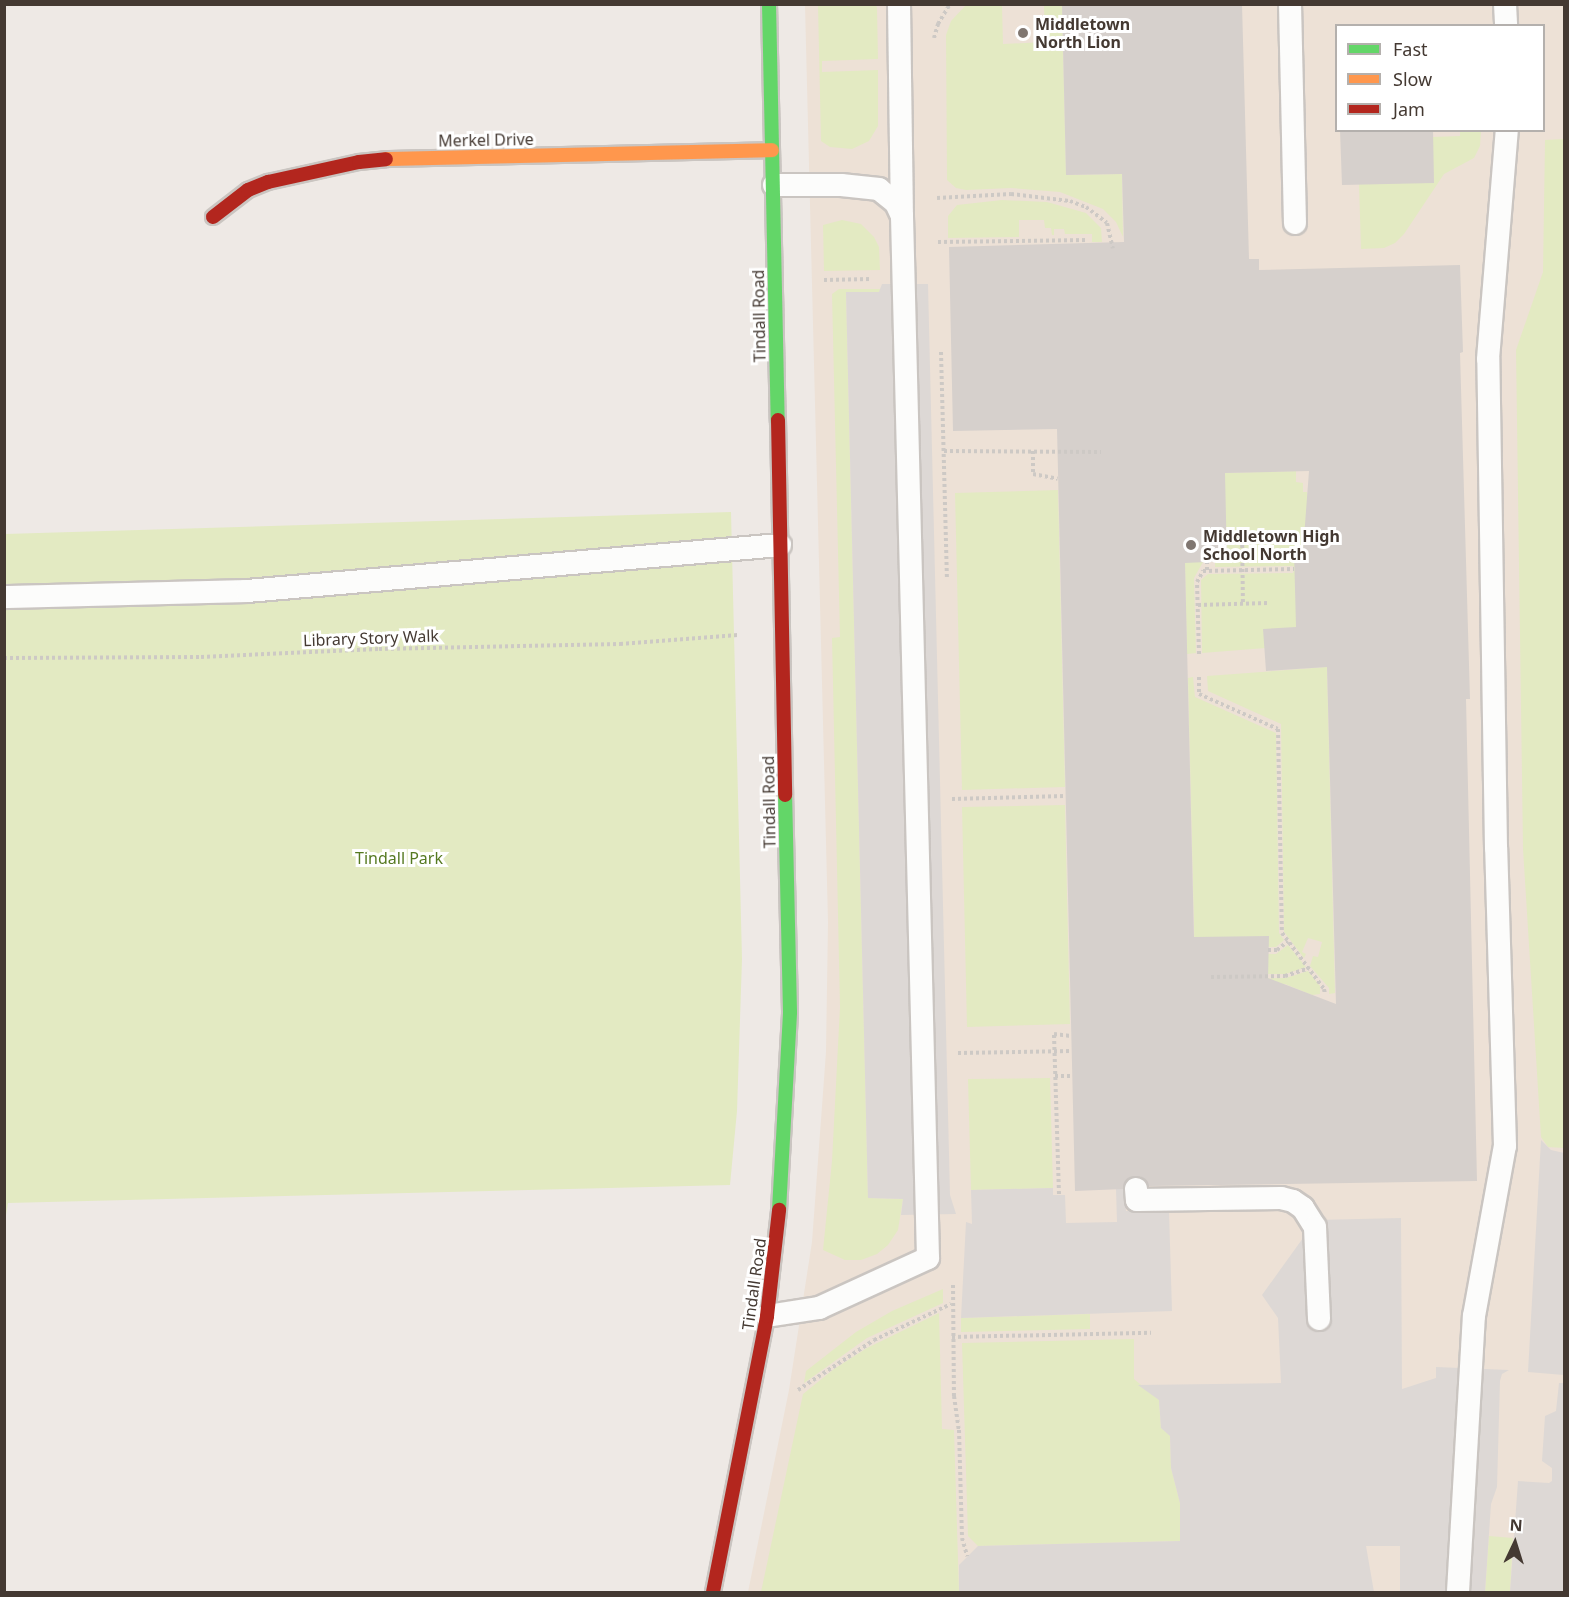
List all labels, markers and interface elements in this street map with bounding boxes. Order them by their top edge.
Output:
place label: Middletown North Lion [1035,14,1130,52]
legend [1335,24,1545,132]
marker: Middletown North Lion [1016,26,1030,40]
text: Fast [1393,37,1428,61]
text: Slow [1393,67,1432,91]
text: Jam [1393,97,1425,121]
street label: Merkel Drive [438,130,534,150]
street label: Tindall Road [749,270,769,362]
place label: Middletown High School North [1203,526,1340,564]
marker: Middletown High School North [1184,538,1198,552]
street label: Library Story Walk [303,626,439,650]
street label: Tindall Road [759,756,779,848]
park label: Tindall Park [355,848,443,868]
street label: Tindall Road [738,1237,770,1331]
north arrow [1485,1513,1545,1573]
text: N [1509,1514,1524,1536]

